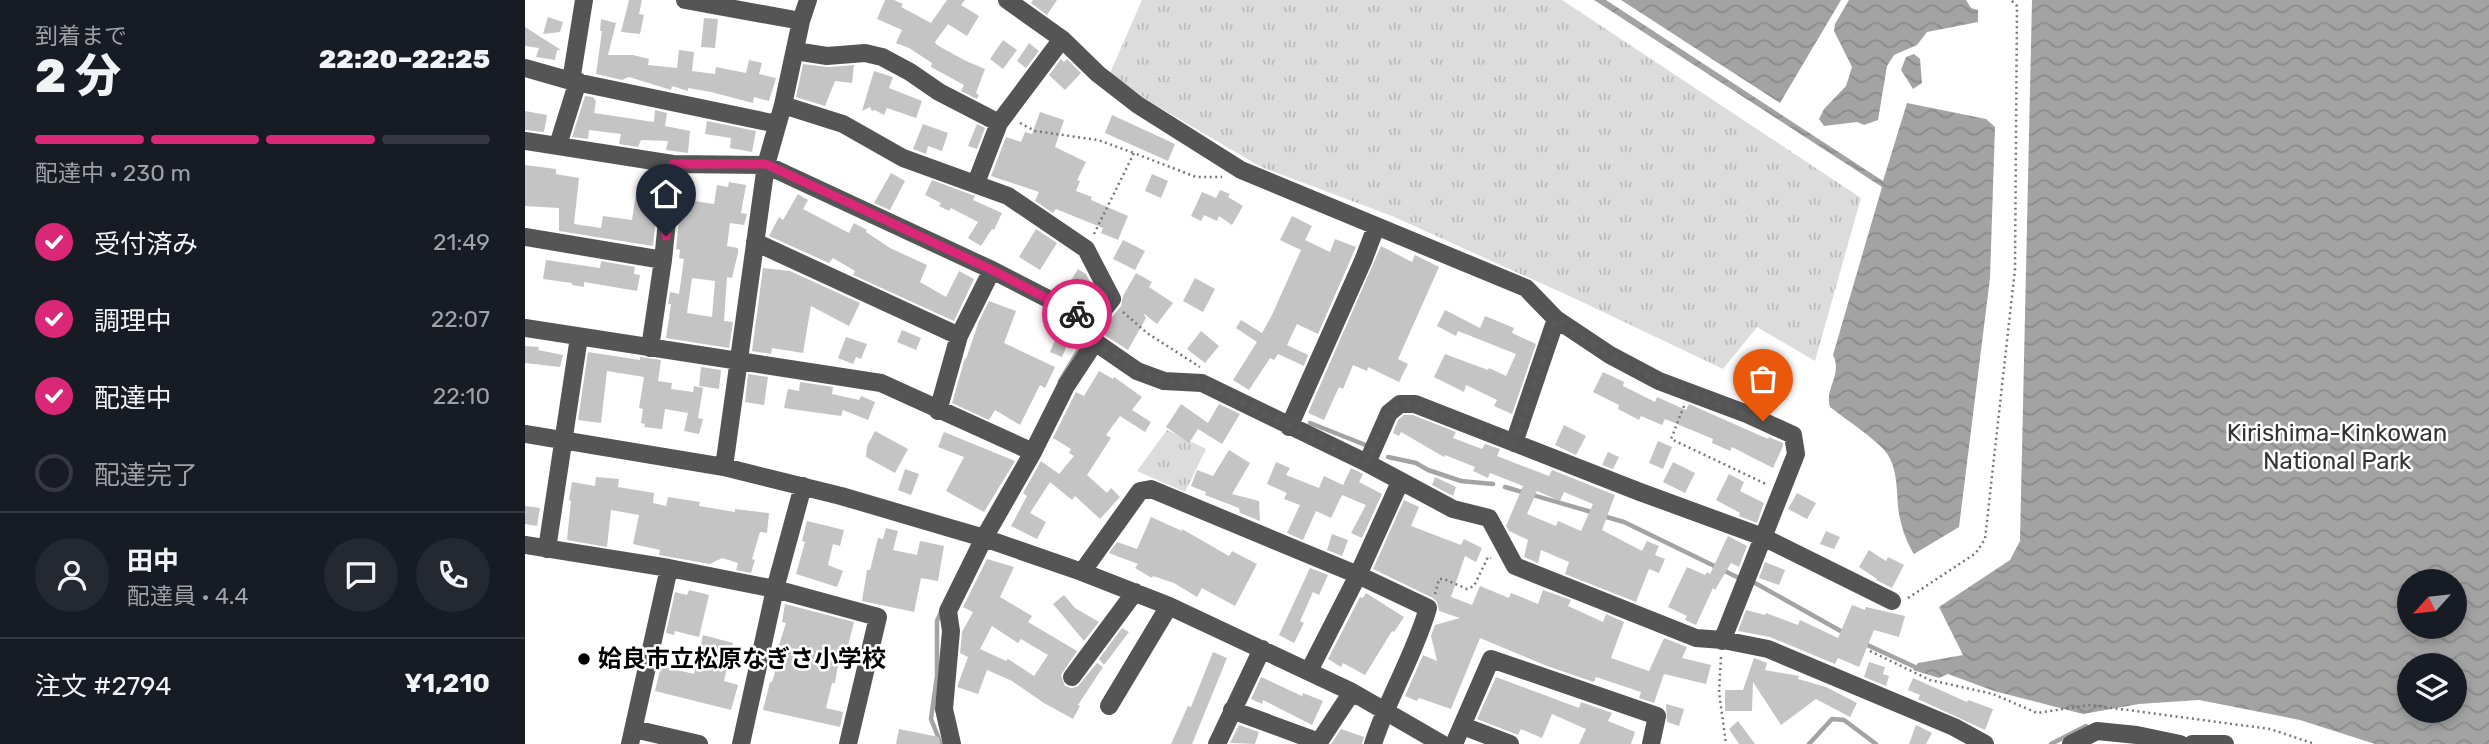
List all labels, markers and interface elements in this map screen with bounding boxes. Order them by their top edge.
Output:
text: 到着まで [35,22,127,50]
text: 22:20–22:25 [319,44,490,75]
text: 2 分 [35,49,121,104]
text: 配達中 · 230 m [35,159,191,187]
pin [636,164,696,236]
icon: home [647,175,685,213]
icon: check [35,223,73,261]
text: 21:49 [433,228,490,256]
text: 受付済み [94,229,198,260]
courier [1042,279,1112,349]
icon: bike [1058,295,1096,333]
icon: check [35,300,73,338]
text: 22:07 [431,305,490,333]
text: 調理中 [94,306,172,337]
pin [1733,349,1793,421]
icon: bag [1744,360,1782,398]
icon: check [35,377,73,415]
text: 22:10 [433,382,490,410]
text: 配達中 [94,383,172,414]
park label: Kirishima-Kinkowan National Park [2227,419,2447,475]
text: 配達完了 [94,460,198,491]
button: person [35,538,109,612]
button: chat [324,538,398,612]
button: phone [416,538,490,612]
text: 田中 [127,546,179,577]
north arrow [2397,569,2467,639]
map controls [2397,569,2467,723]
text: 配達員 · 4.4 [127,582,249,610]
place label: 姶良市立松原なぎさ小学校 [598,645,886,673]
marker: 姶良市立松原なぎさ小学校 [576,651,592,667]
button: layers [2397,653,2467,723]
text: ¥1,210 [404,668,490,699]
text: 注文 #2794 [35,671,171,702]

